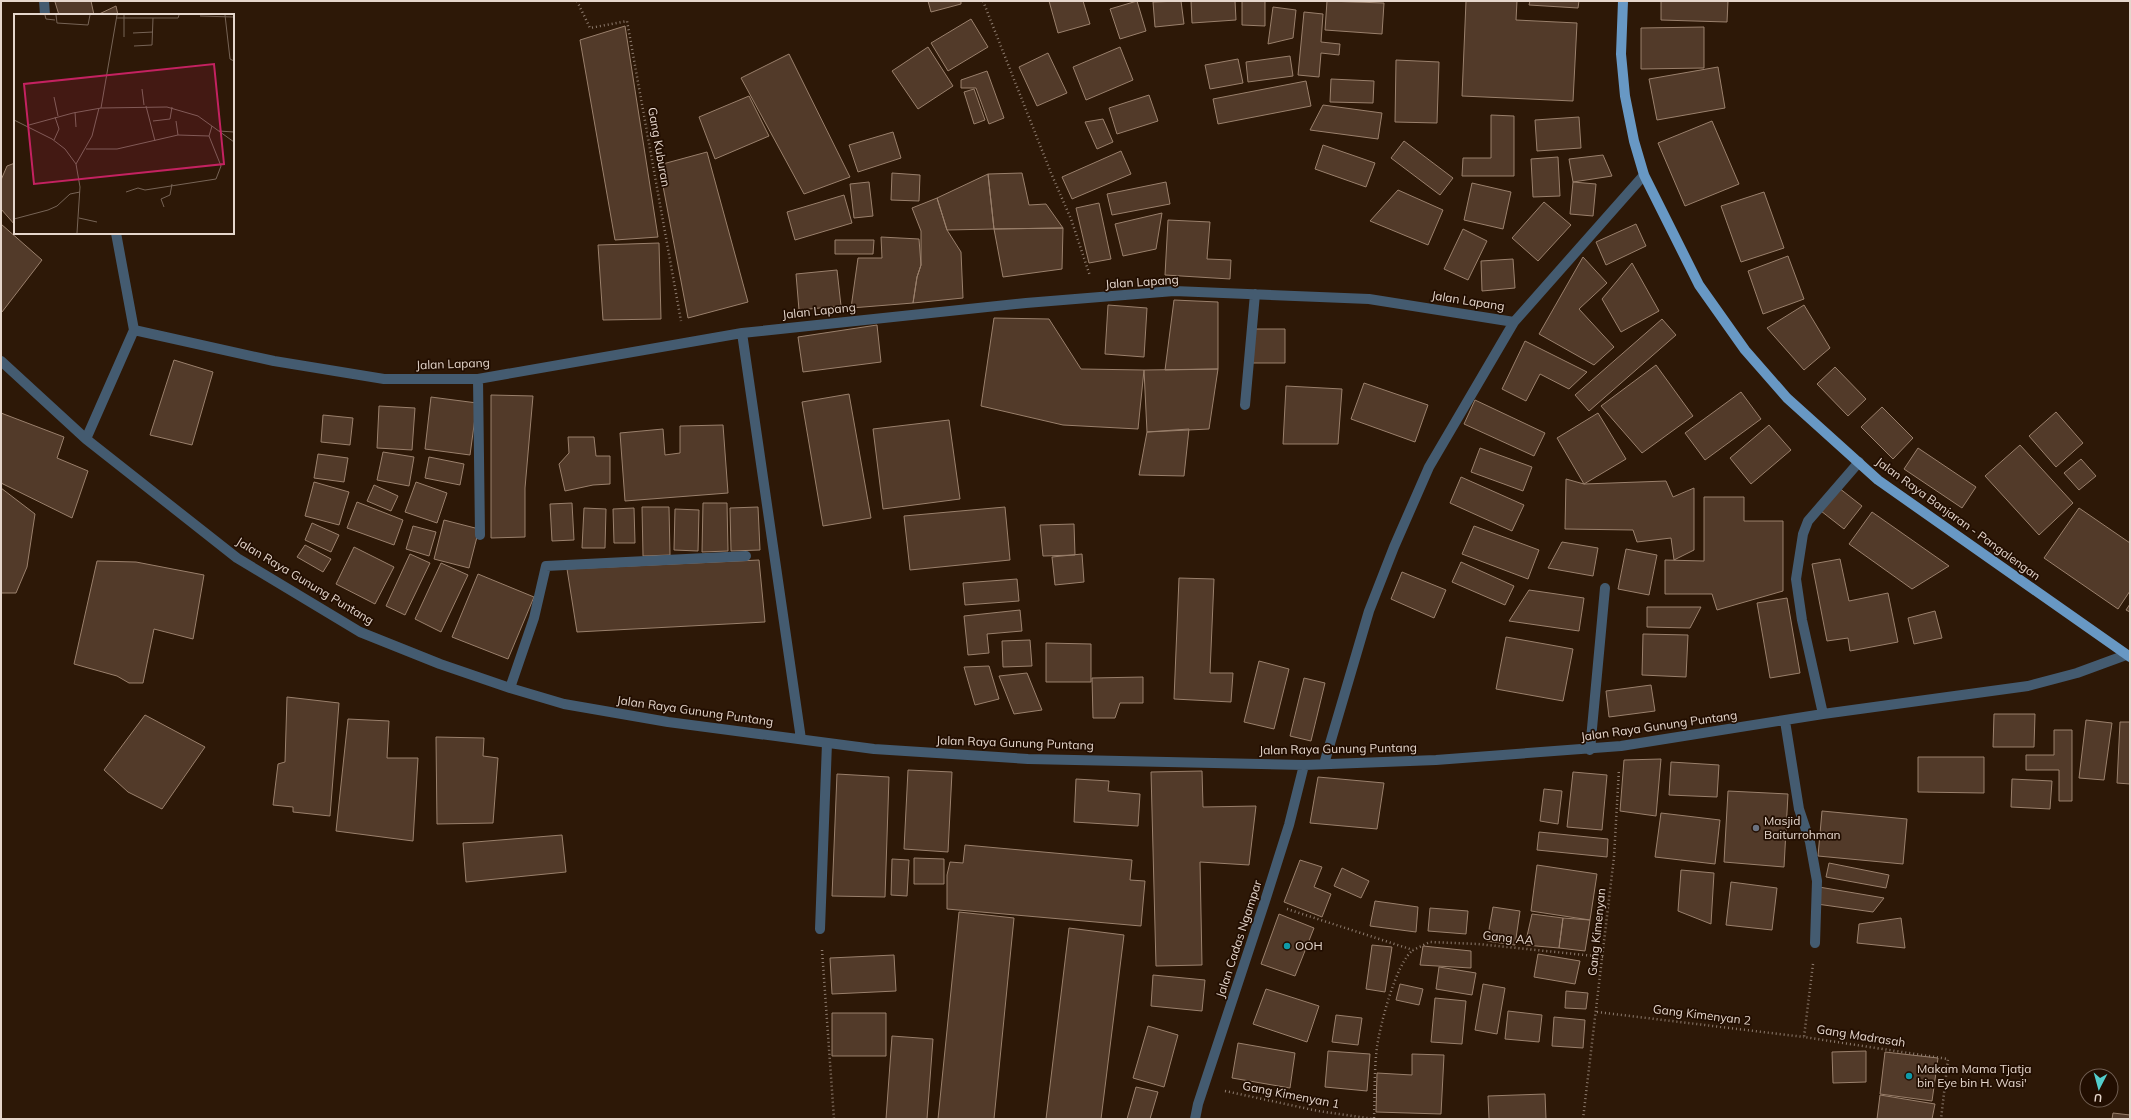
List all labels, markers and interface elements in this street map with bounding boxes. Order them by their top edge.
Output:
inset map [14,14,234,234]
street label: Gang Kuburan [645,106,674,188]
street label: Jalan Lapang [1105,271,1179,292]
street label: Jalan Lapang [1430,287,1506,314]
street label: Jalan Lapang [781,299,856,322]
street label: Jalan Lapang [416,355,490,372]
street label: Jalan Raya Banjaran - Pangalengan [1873,454,2044,583]
street label: Jalan Raya Gunung Puntang [234,534,377,628]
street label: Jalan Raya Gunung Puntang [616,692,774,729]
street label: Jalan Raya Gunung Puntang [1580,707,1738,744]
street label: Jalan Raya Gunung Puntang [936,732,1094,753]
street label: Jalan Raya Gunung Puntang [1259,740,1417,757]
place label: Masjid Baiturrohman [1764,813,1841,842]
marker: Masjid Baiturrohman [1751,823,1761,833]
street label: Jalan Cadas Ngampar [1212,878,1265,1000]
street label: Gang Kimenyan [1584,887,1609,977]
street label: Gang AA [1482,927,1534,948]
place label: OOH [1295,938,1323,953]
marker: OOH [1282,941,1292,951]
street label: Gang Kimenyan 2 [1652,1001,1752,1028]
street label: Gang Madrasah [1816,1021,1907,1050]
place label: Makam Mama Tjatja bin Eye bin H. Wasi' [1917,1061,2031,1090]
north arrow [2079,1068,2119,1108]
marker: Makam Mama Tjatja bin Eye bin H. Wasi' [1904,1071,1914,1081]
street label: Gang Kimenyan 1 [1241,1078,1341,1111]
text: U [2093,1091,2103,1105]

